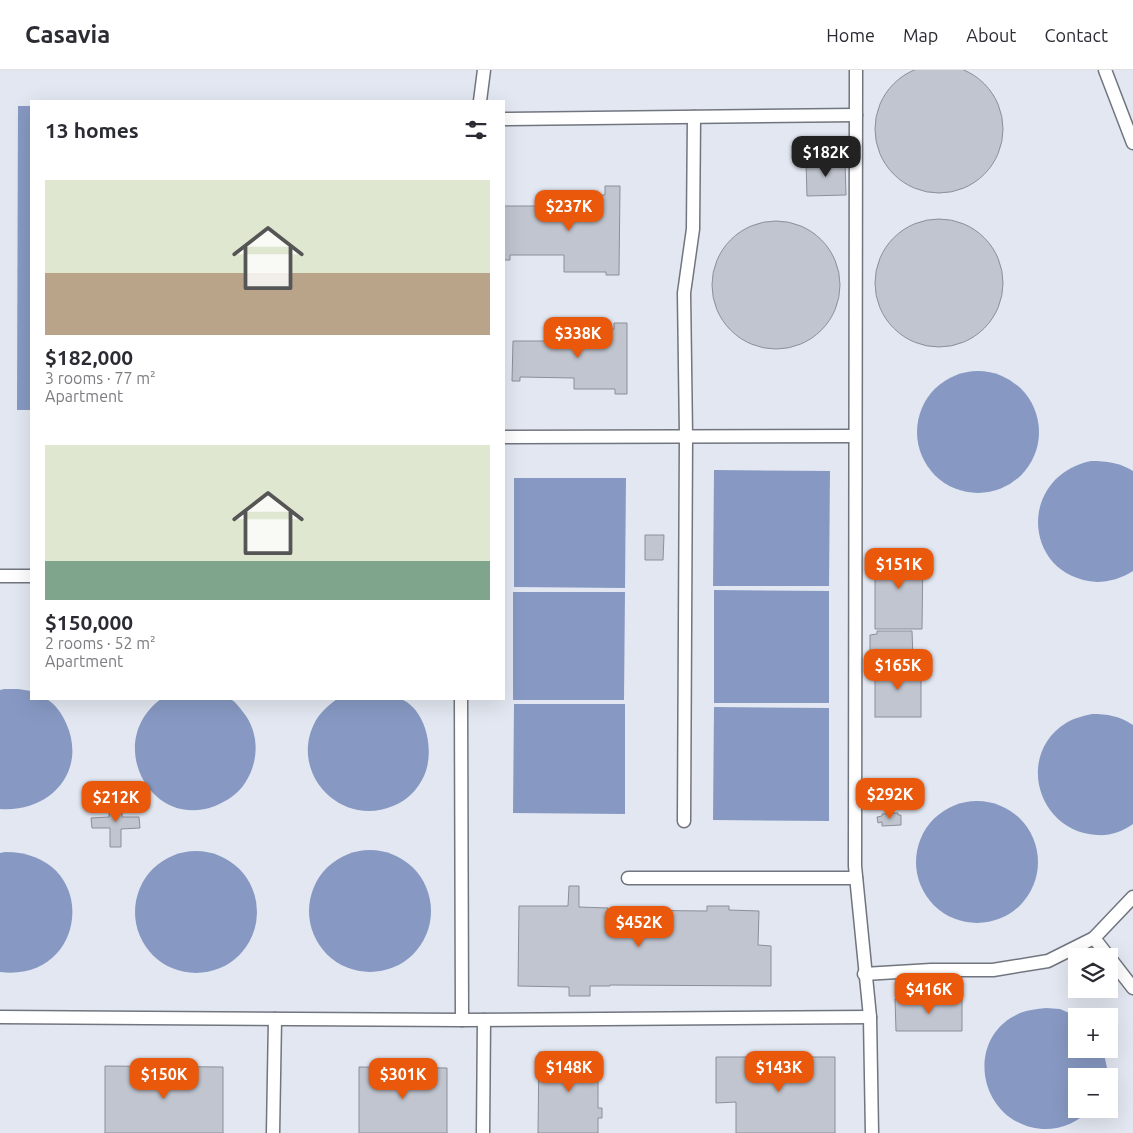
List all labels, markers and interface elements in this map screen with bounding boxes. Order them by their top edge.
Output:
text: Casavia [25,21,110,48]
text: Home [826,25,875,45]
text: Map [903,25,938,45]
text: About [966,25,1016,45]
text: Contact [1044,25,1108,45]
icon: filters [462,116,490,144]
text: 13 homes [45,118,139,142]
pin: $182K [791,136,861,178]
text: $182K [803,143,849,161]
pin: $237K [534,190,604,232]
text: $237K [546,197,592,215]
icon: home [223,213,313,303]
pin: $338K [543,316,613,359]
text: $338K [555,324,601,342]
text: $182,000 [45,345,133,369]
text: 3 rooms · 77 m² [45,369,156,387]
text: Apartment [45,387,123,405]
icon: home [223,478,313,568]
pin: $151K [864,548,934,590]
text: $151K [876,555,922,573]
text: $150,000 [45,610,133,634]
text: 2 rooms · 52 m² [45,634,156,652]
pin: $165K [863,648,933,691]
text: Apartment [45,652,123,670]
text: $165K [875,656,921,674]
pin: $292K [855,778,925,820]
pin: $212K [81,780,151,823]
text: $292K [867,785,913,803]
text: $212K [93,788,139,806]
pin: $452K [604,906,674,948]
text: $452K [616,913,662,931]
map controls [1068,948,1118,1118]
button: layers [1068,948,1118,998]
pin: $416K [894,972,964,1015]
text: $416K [906,980,952,998]
button: + [1068,1008,1118,1058]
pin: $148K [534,1050,604,1093]
pin: $143K [744,1050,814,1093]
pin: $150K [129,1058,199,1100]
pin: $301K [368,1058,438,1100]
text: $148K [546,1058,592,1076]
text: $143K [756,1058,802,1076]
text: $150K [141,1065,187,1083]
text: $301K [380,1065,426,1083]
button: − [1068,1068,1118,1118]

